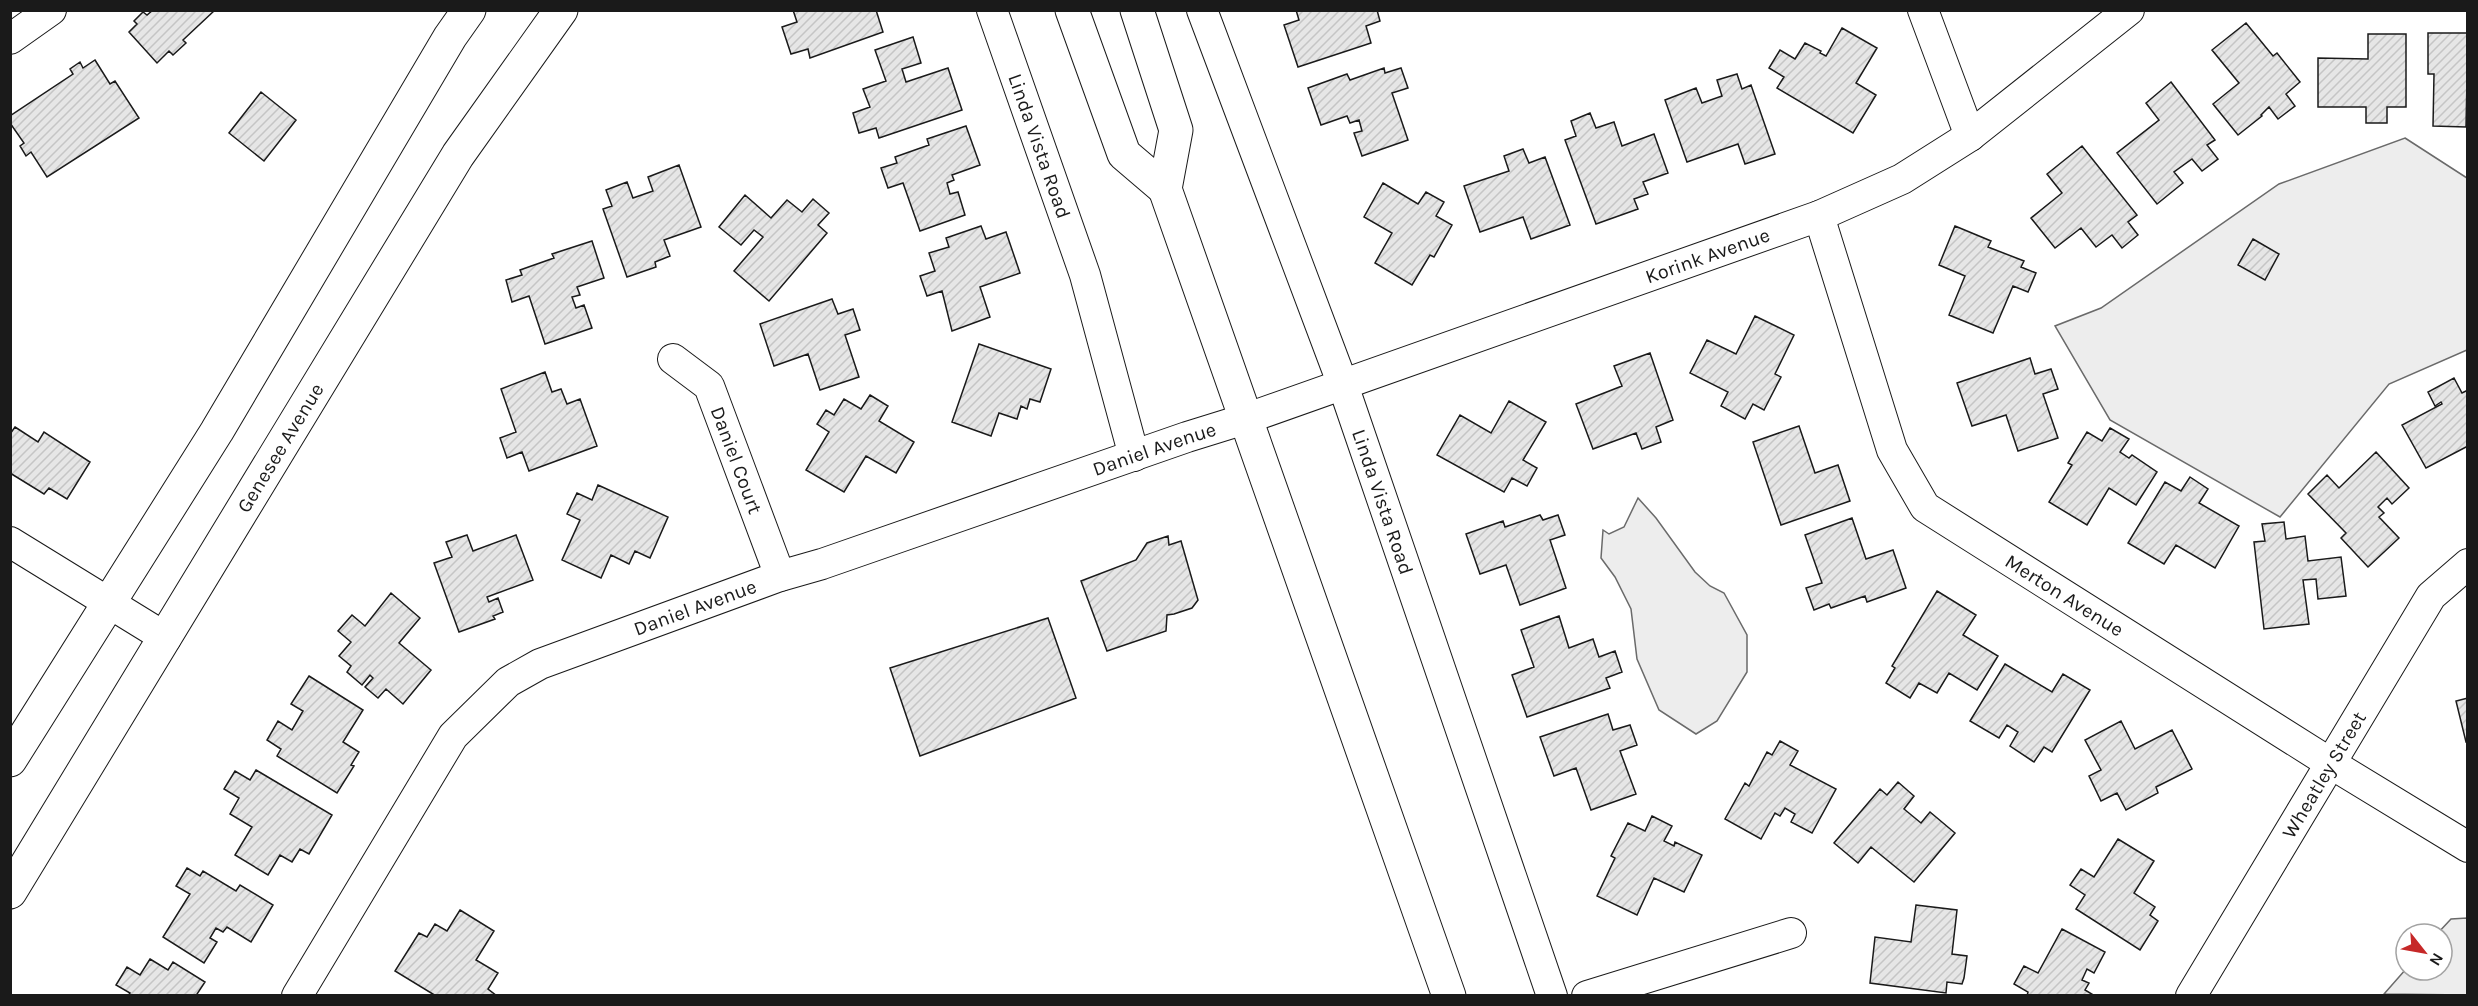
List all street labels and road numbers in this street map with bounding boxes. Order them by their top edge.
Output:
street label: Linda Vista Road [1004,70,1076,221]
street label: Korink Avenue [1642,223,1773,288]
street label: Genesee Avenue [232,379,328,517]
street label: Daniel Court [706,403,767,517]
street label: Daniel Avenue [1090,417,1219,480]
street label: Linda Vista Road [1347,426,1418,577]
street label: Merton Avenue [2001,549,2128,641]
street label: Daniel Avenue [630,574,759,640]
street label: Wheatley Street [2277,707,2371,842]

